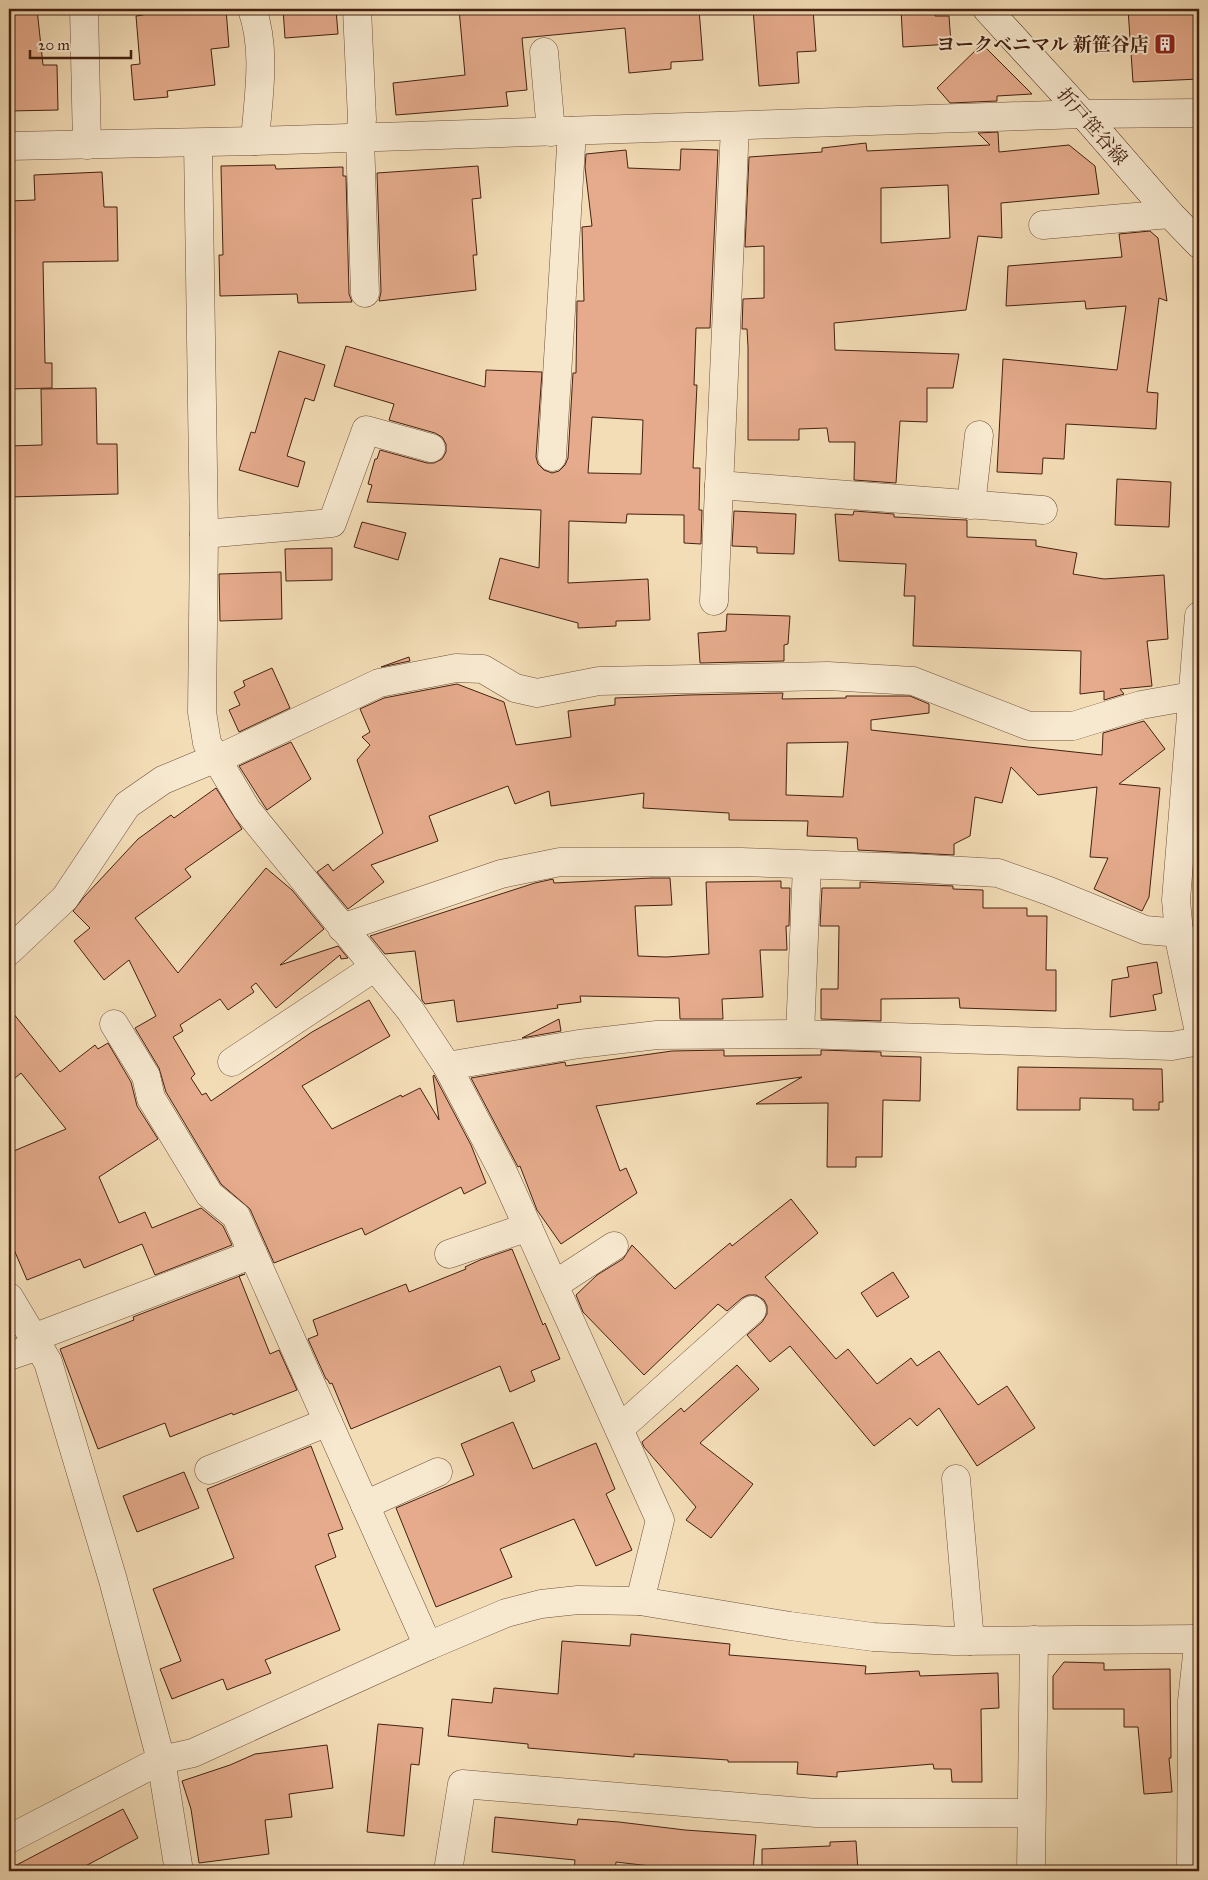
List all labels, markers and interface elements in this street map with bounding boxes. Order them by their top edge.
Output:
scale bar [30,28,131,60]
building icon: ヨークベニマル 新笹谷店 [1153,32,1177,56]
place label: ヨークベニマル 新笹谷店 [936,33,1149,56]
text: 20 m [38,36,70,54]
street label: 折戸笹谷線 [1053,83,1132,170]

